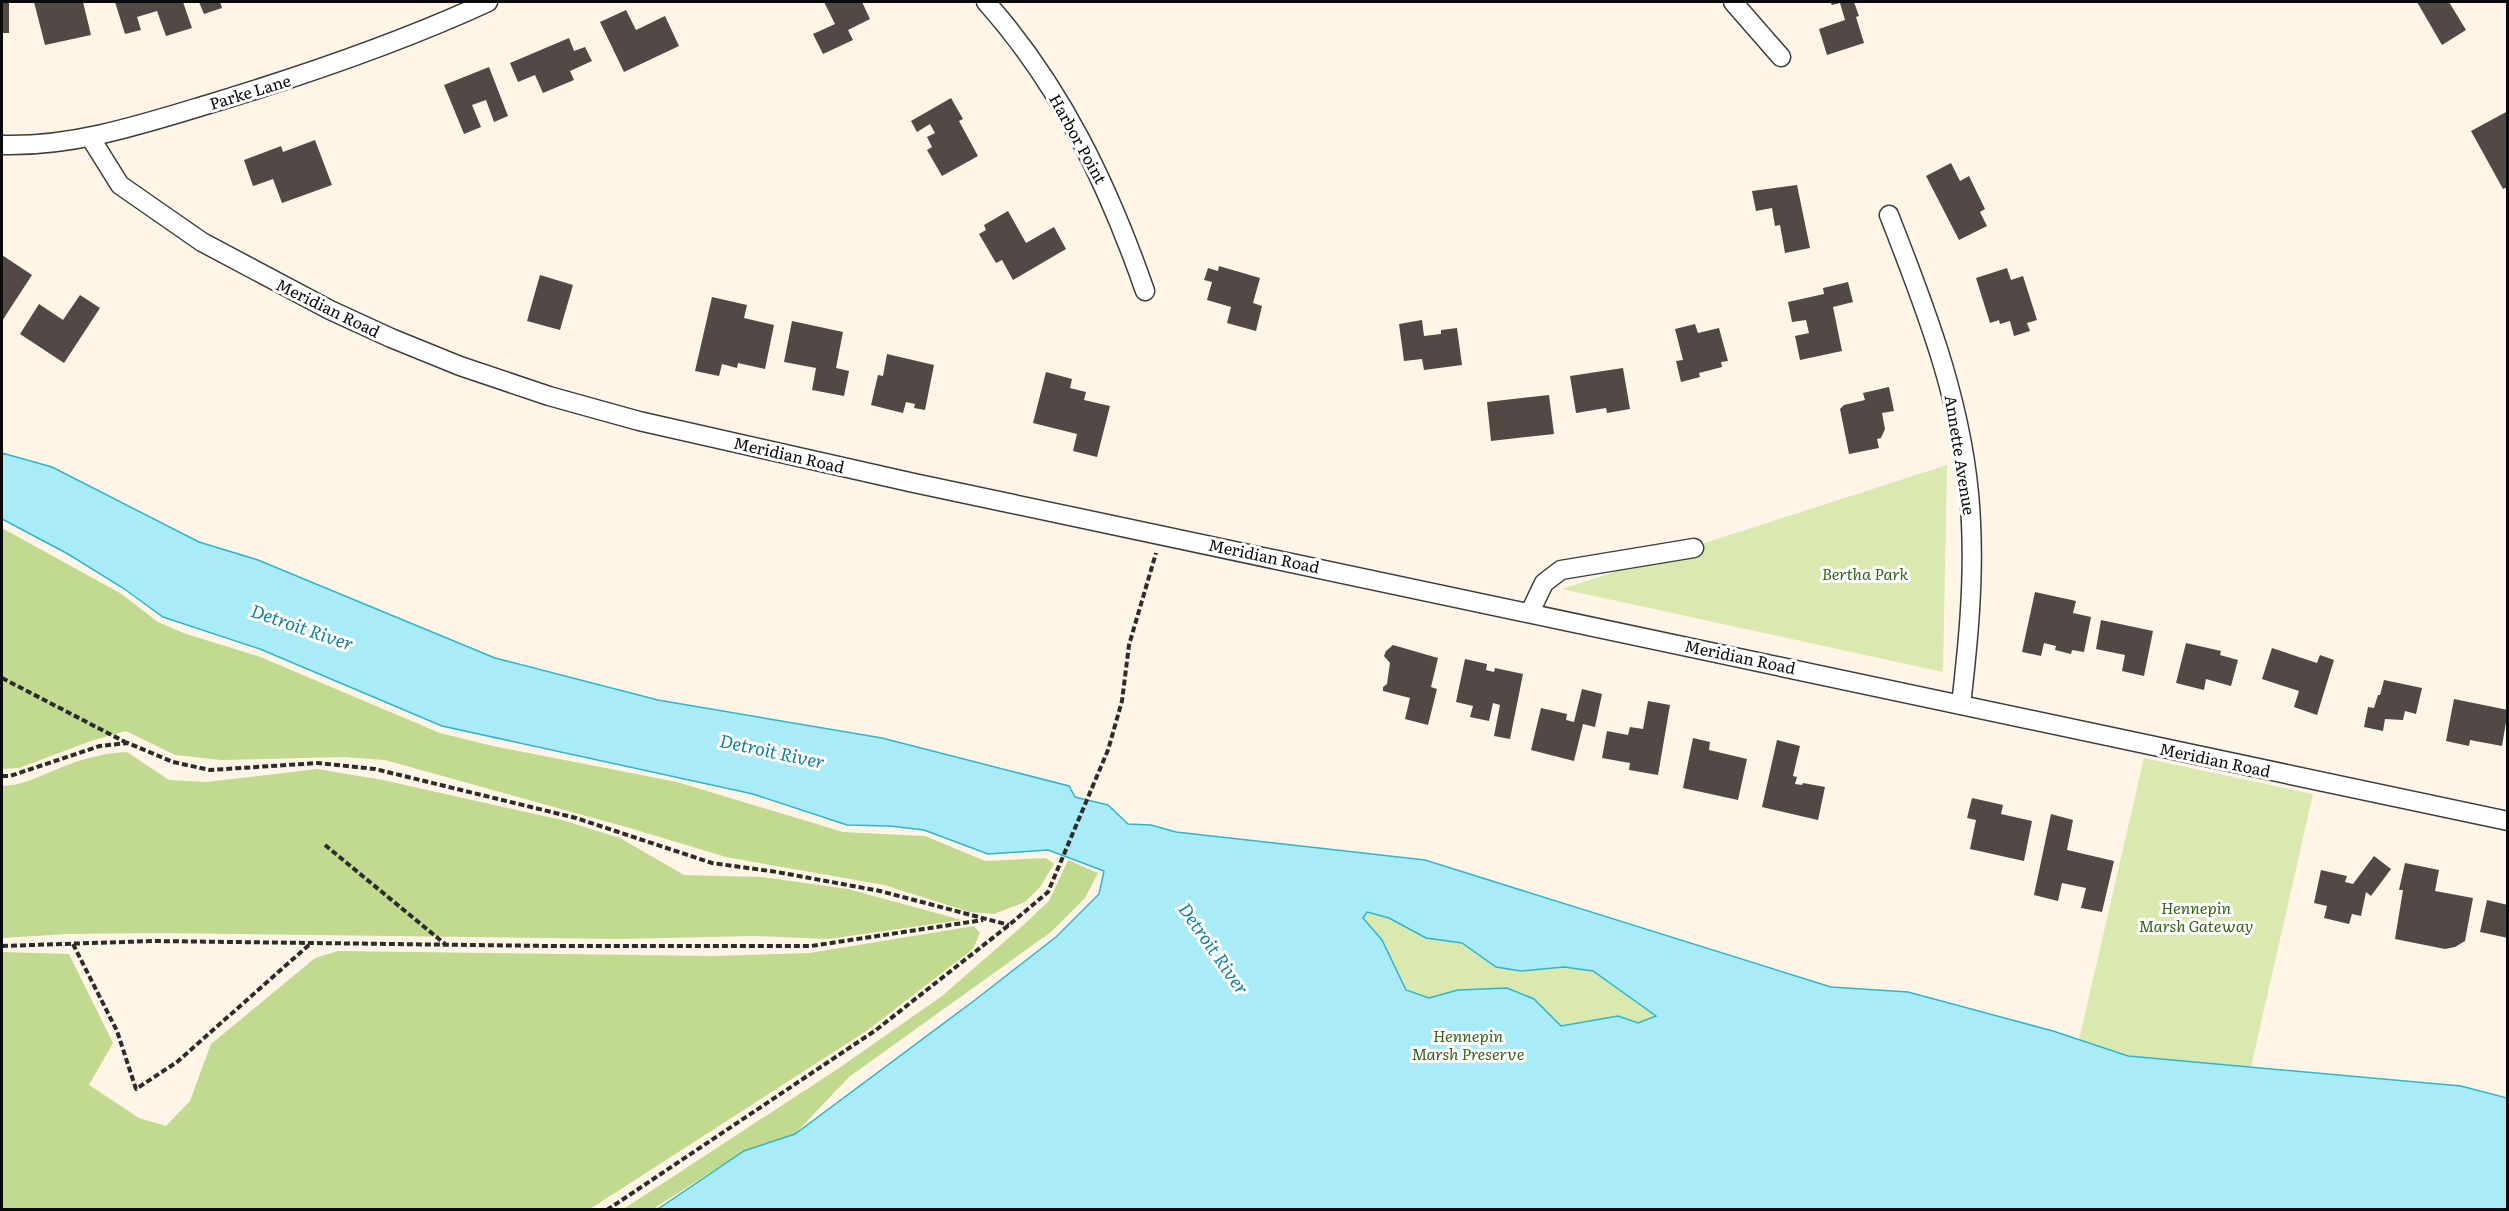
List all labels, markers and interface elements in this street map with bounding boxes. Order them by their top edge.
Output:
street label: Parke Lane [206,67,293,115]
street label: Harbor Point [1044,89,1114,188]
street label: Meridian Road [272,272,385,343]
street label: Annette Avenue [1940,393,1982,516]
street label: Meridian Road [731,430,847,478]
street label: Meridian Road [1206,532,1322,579]
park label: Bertha Park [1822,561,1908,585]
water label: Detroit River [248,596,357,657]
street label: Meridian Road [1682,633,1798,680]
water label: Detroit River [717,726,827,775]
street label: Meridian Road [2157,736,2273,783]
park label: Hennepin Marsh Gateway [2139,895,2253,937]
water label: Detroit River [1173,897,1256,1000]
park label: Hennepin Marsh Preserve [1412,1023,1524,1065]

